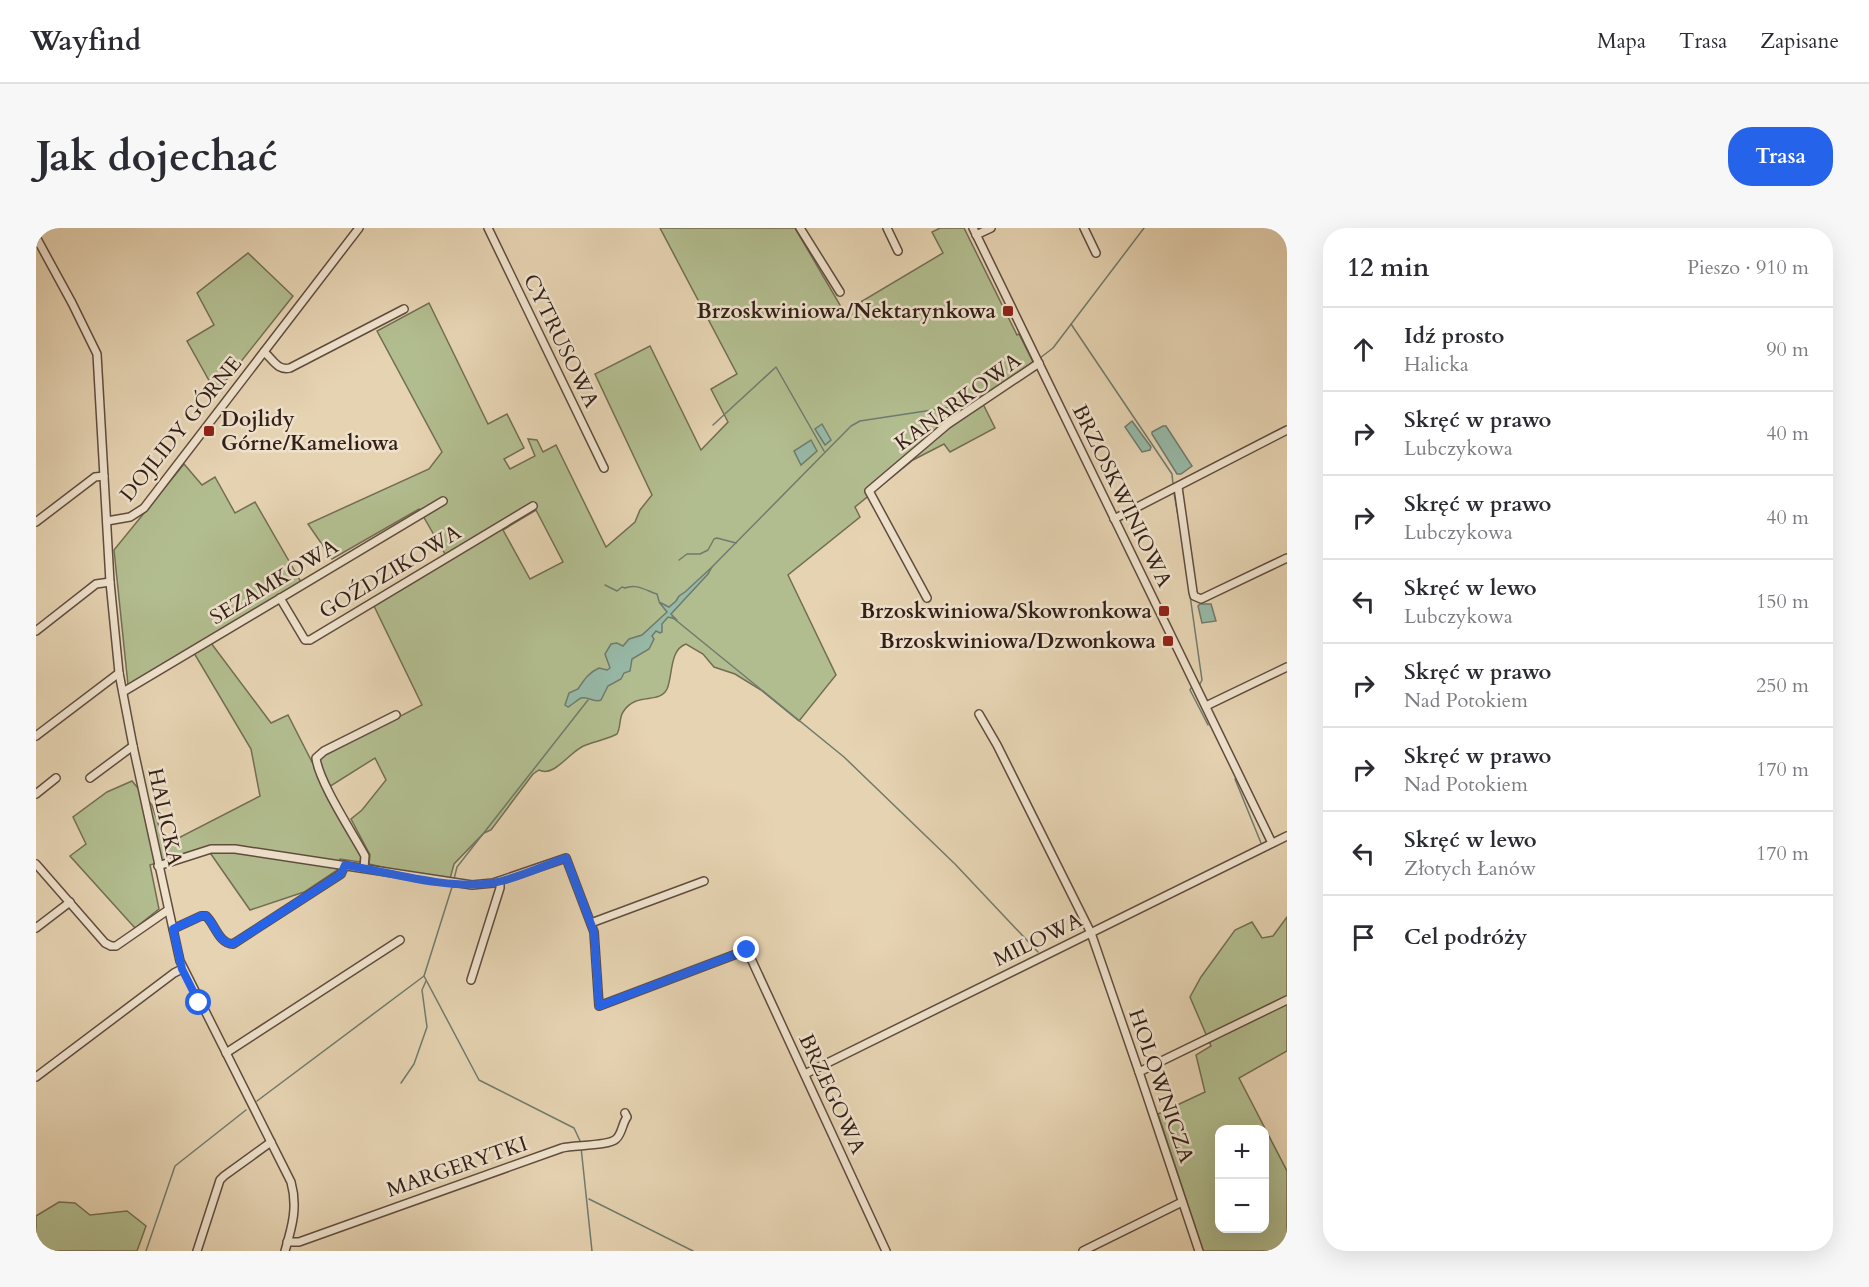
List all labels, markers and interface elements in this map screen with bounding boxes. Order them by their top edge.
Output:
text: Wayfind [30,22,141,60]
text: Mapa [1597,27,1646,56]
text: Trasa [1679,27,1727,56]
text: Zapisane [1760,27,1839,56]
button: Trasa [1728,127,1833,186]
text: Jak dojechać [36,128,278,185]
text: 12 min [1347,250,1430,285]
text: Pieszo · 910 m [1687,254,1809,281]
street label: CYTRUSOWA [516,269,606,413]
place label: Brzoskwiniowa/Nektarynkowa [697,297,997,326]
marker: Brzoskwiniowa/Nektarynkowa [1001,304,1015,318]
text: Idź prosto [1404,321,1504,351]
icon: ahead [1347,333,1380,366]
text: 90 m [1766,336,1809,363]
street label: KANARKOWA [889,346,1027,458]
street label: DOJLIDY GÓRNE [113,350,249,508]
text: Halicka [1404,351,1469,378]
street label: BRZOSKWINIOWA [1065,400,1179,592]
place label: Dojlidy Górne/Kameliowa [221,405,399,458]
text: Skręć w prawo [1404,405,1551,435]
icon: right [1347,417,1380,450]
text: 40 m [1766,420,1809,447]
marker: Dojlidy Górne/Kameliowa [202,424,216,438]
text: Lubczykowa [1404,435,1513,462]
text: Skręć w prawo [1404,489,1551,519]
icon: right [1347,501,1380,534]
text: 40 m [1766,504,1809,531]
street label: GOŹDZIKOWA [314,518,466,626]
text: Lubczykowa [1404,519,1513,546]
street label: SEZAMKOWA [204,532,344,632]
text: Skręć w lewo [1404,573,1537,603]
icon: left [1347,585,1380,618]
text: 150 m [1756,588,1809,615]
place label: Brzoskwiniowa/Skowronkowa [860,597,1153,626]
text: Lubczykowa [1404,603,1513,630]
marker: Brzoskwiniowa/Skowronkowa [1157,604,1171,618]
place label: Brzoskwiniowa/Dzwonkowa [879,627,1157,656]
marker: Brzoskwiniowa/Dzwonkowa [1161,634,1175,648]
text: Skręć w prawo [1404,657,1551,687]
icon: right [1347,669,1380,702]
text: 250 m [1756,672,1809,699]
text: Nad Potokiem [1404,687,1528,714]
text: Skręć w prawo [1404,741,1551,771]
icon: right [1347,753,1380,786]
text: 170 m [1756,756,1809,783]
street label: HALICKA [141,766,189,868]
text: Nad Potokiem [1404,771,1528,798]
text: Skręć w lewo [1404,825,1537,855]
icon: left [1347,837,1380,870]
text: 170 m [1756,840,1809,867]
text: Złotych Łanów [1404,855,1536,882]
street label: MILOWA [989,906,1088,974]
icon: arrive [1347,921,1380,954]
text: Cel podróży [1404,922,1527,952]
route end [733,936,759,962]
route start [185,989,211,1015]
street label: HOLOWNICZA [1121,1005,1201,1167]
street label: BRZEGOWA [791,1029,873,1159]
map controls [1215,1125,1269,1233]
button: + [1215,1125,1269,1179]
street label: MARGERYTKI [383,1129,531,1205]
button: − [1215,1179,1269,1233]

